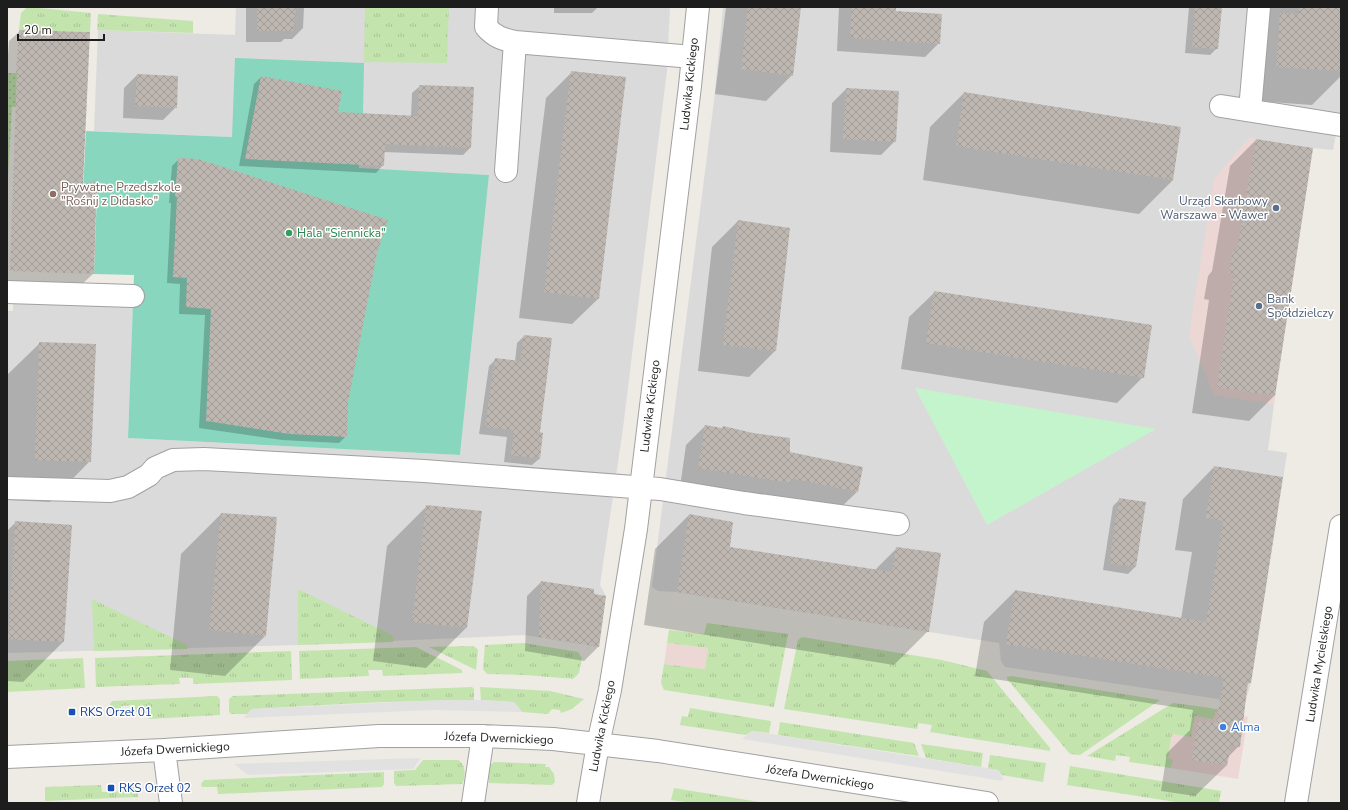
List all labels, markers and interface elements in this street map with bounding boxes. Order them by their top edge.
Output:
scale bar [18,16,104,42]
text: 20 m [24,22,52,38]
street label: Ludwika Kickiego [676,37,702,131]
place label: Prywatne Przedszkole "Rośnij z Didasko" [61,179,181,209]
marker: Prywatne Przedszkole "Rośnij z Didasko" [48,189,58,199]
place label: Urząd Skarbowy Warszawa - Wawer [1160,193,1269,223]
marker: Urząd Skarbowy Warszawa - Wawer [1271,203,1281,213]
place label: Hala "Siennicka" [297,225,386,241]
marker: Hala "Siennicka" [284,228,294,238]
place label: Bank Spółdzielczy [1267,291,1335,321]
marker: Bank Spółdzielczy [1254,301,1264,311]
street label: Ludwika Kickiego [636,359,664,453]
street label: Ludwika Mycielskiego [1302,604,1336,723]
street label: Ludwika Kickiego [585,678,619,773]
place label: RKS Orzeł 01 [80,704,152,720]
marker: RKS Orzeł 01 [67,707,77,717]
place label: Alma [1231,719,1260,735]
marker: Alma [1218,722,1228,732]
street label: Józefa Dwernickiego [443,728,554,748]
street label: Józefa Dwernickiego [119,738,230,760]
street label: Józefa Dwernickiego [764,760,876,794]
place label: RKS Orzeł 02 [119,780,191,796]
marker: RKS Orzeł 02 [106,783,116,793]

